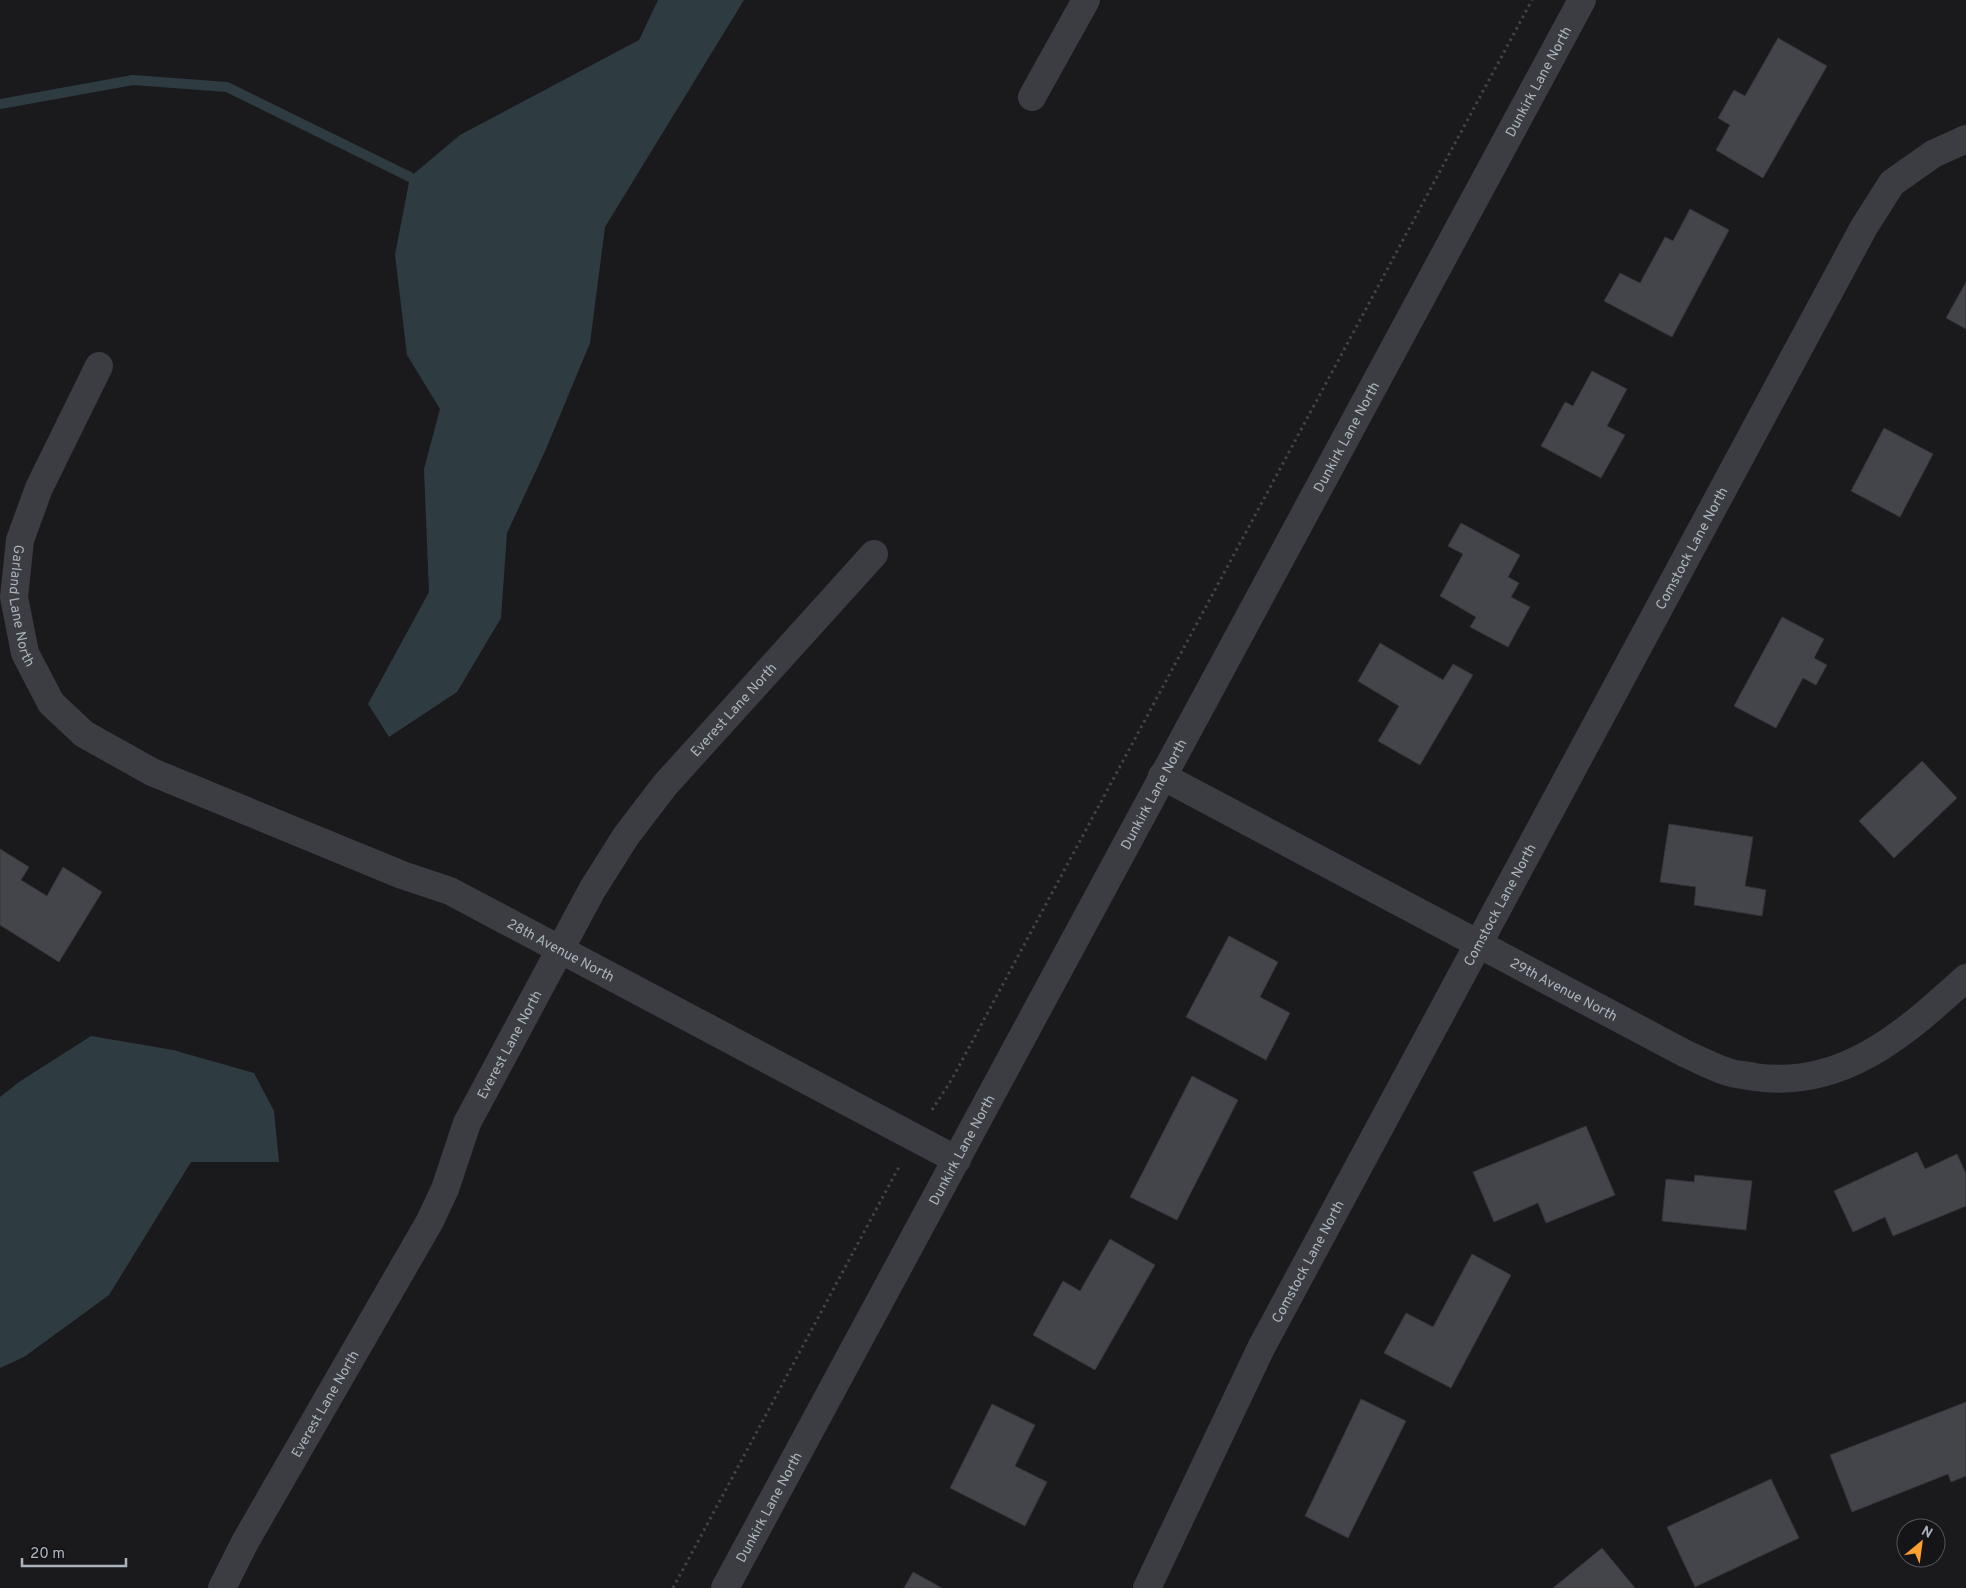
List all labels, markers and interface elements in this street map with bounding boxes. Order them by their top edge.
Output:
street label: Dunkirk Lane North [1503,24,1576,140]
street label: Dunkirk Lane North [1311,379,1384,496]
street label: Comstock Lane North [1653,485,1732,613]
street label: Garland Lane North [4,544,38,670]
street label: Everest Lane North [688,660,781,761]
street label: Dunkirk Lane North [1118,737,1191,853]
street label: Comstock Lane North [1461,841,1541,970]
street label: 28th Avenue North [504,916,617,987]
street label: 29th Avenue North [1507,955,1620,1026]
street label: Everest Lane North [474,988,546,1102]
street label: Dunkirk Lane North [926,1092,1000,1209]
street label: Comstock Lane North [1269,1198,1349,1326]
street label: Everest Lane North [289,1348,363,1461]
street label: Dunkirk Lane North [733,1450,807,1566]
north arrow [1896,1518,1946,1568]
text: N [1918,1523,1935,1543]
scale bar [22,1536,126,1568]
text: 20 m [30,1545,65,1564]

